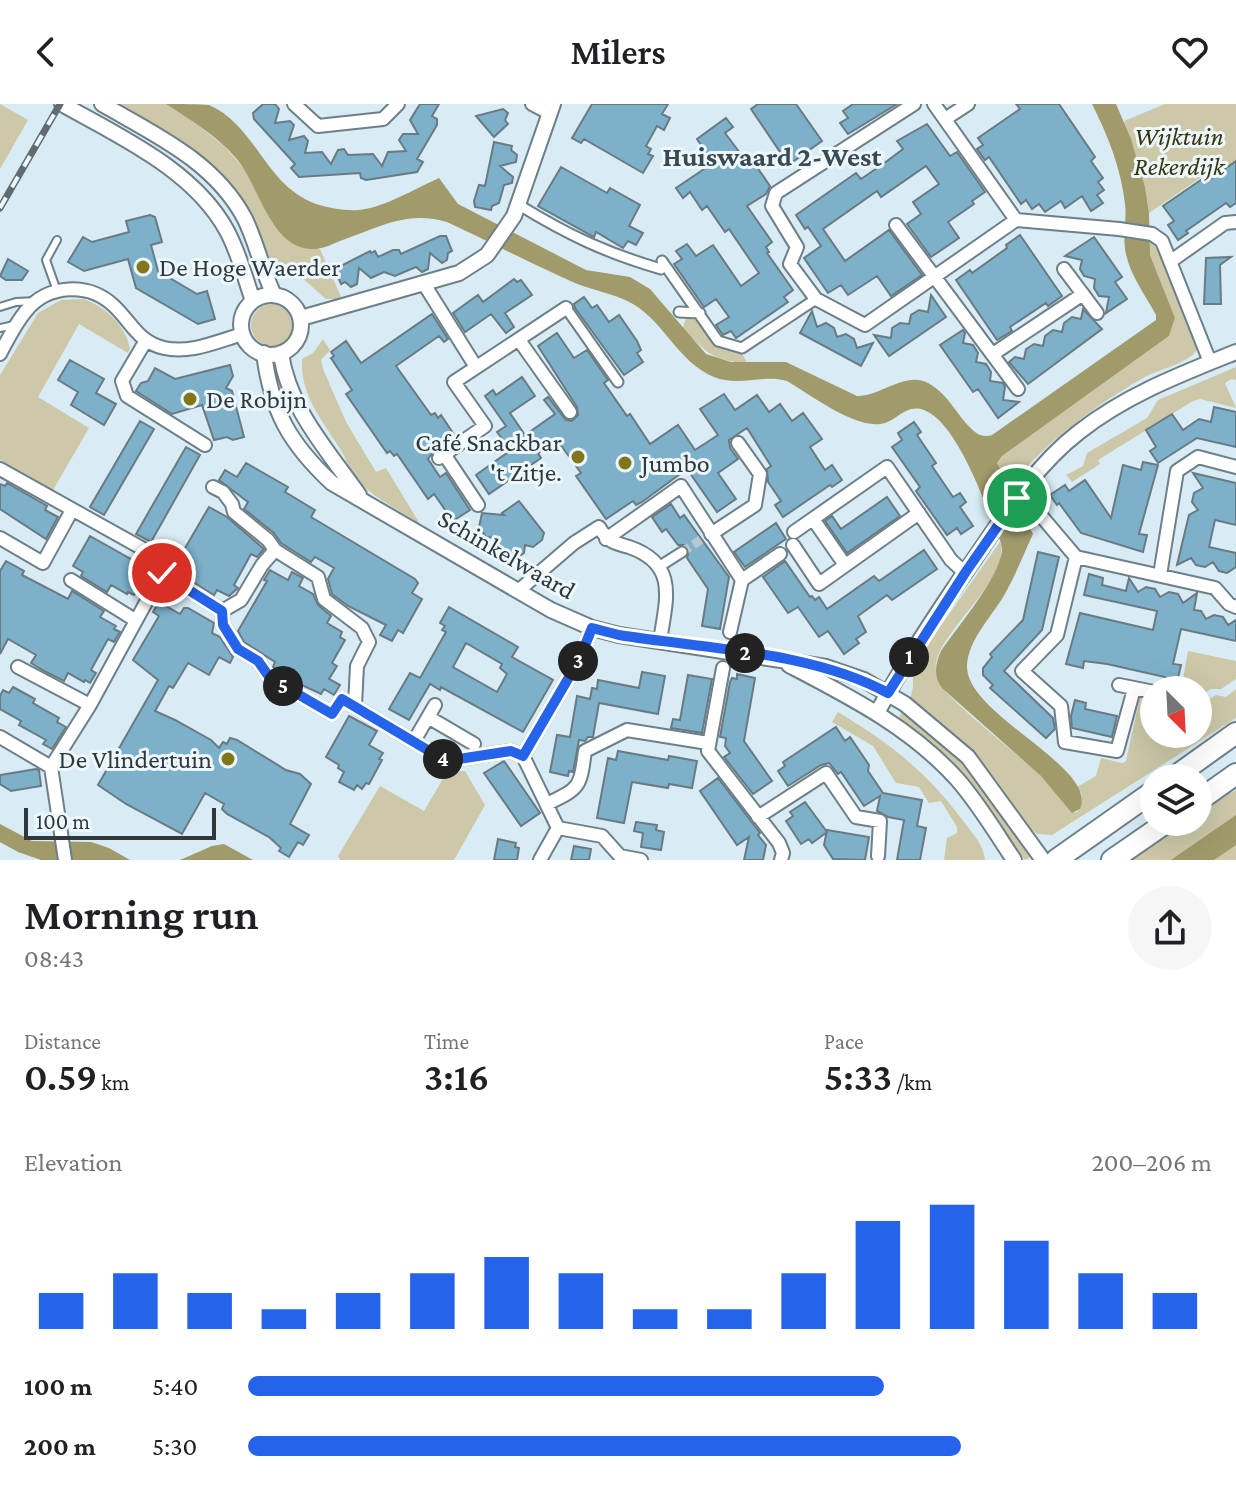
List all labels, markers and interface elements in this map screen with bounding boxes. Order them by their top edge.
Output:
icon: back [24,30,68,74]
icon: heart [1168,30,1212,74]
text: Milers [570,32,666,72]
park label: Wijktuin Rekerdijk [1134,122,1226,181]
district label: Huiswaard 2-West [663,141,882,172]
place label: De Hoge Waerder [159,253,341,282]
marker: De Hoge Waerder [134,258,152,276]
place label: De Robijn [206,385,307,414]
marker: De Robijn [181,390,199,408]
place label: Café Snackbar 't Zitje. [415,428,562,487]
marker: Café Snackbar 't Zitje. [569,448,587,466]
place label: Jumbo [639,449,710,478]
marker: Jumbo [616,454,634,472]
pin [983,464,1051,532]
icon: arrive [995,476,1039,520]
street label: Schinkelwaard [433,504,581,606]
pin [128,539,196,607]
icon: check [140,551,184,595]
pin: 2 [725,633,765,673]
pin: 1 [889,637,929,677]
text: 2 [739,640,751,665]
pin: 3 [558,641,598,681]
text: 1 [905,644,913,669]
text: 3 [573,648,583,673]
pin: 5 [263,666,303,706]
text: 5 [278,673,288,698]
north arrow [1140,676,1212,748]
map controls [1140,676,1212,836]
pin: 4 [423,739,463,779]
place label: De Vlindertuin [58,745,212,774]
text: 4 [437,746,449,771]
marker: De Vlindertuin [219,750,237,768]
button: layers [1140,764,1212,836]
scale bar [24,804,216,840]
text: 100 m [36,809,90,834]
button: share [1128,886,1212,970]
text: Morning run [24,890,259,938]
text: 08:43 [24,944,84,973]
text: Distance [24,1029,101,1054]
text: Time [424,1029,469,1054]
text: Pace [824,1029,864,1054]
text: 0.59 [24,1054,97,1099]
text: 3:16 [424,1054,489,1099]
text: 5:33 [824,1054,892,1099]
text: km [97,1070,129,1095]
text: /km [892,1070,932,1095]
text: Elevation [24,1148,122,1177]
text: 200–206 m [1091,1148,1212,1177]
text: 100 m [24,1372,92,1401]
text: 5:40 [152,1372,198,1401]
text: 200 m [24,1432,96,1461]
text: 5:30 [152,1432,197,1461]

